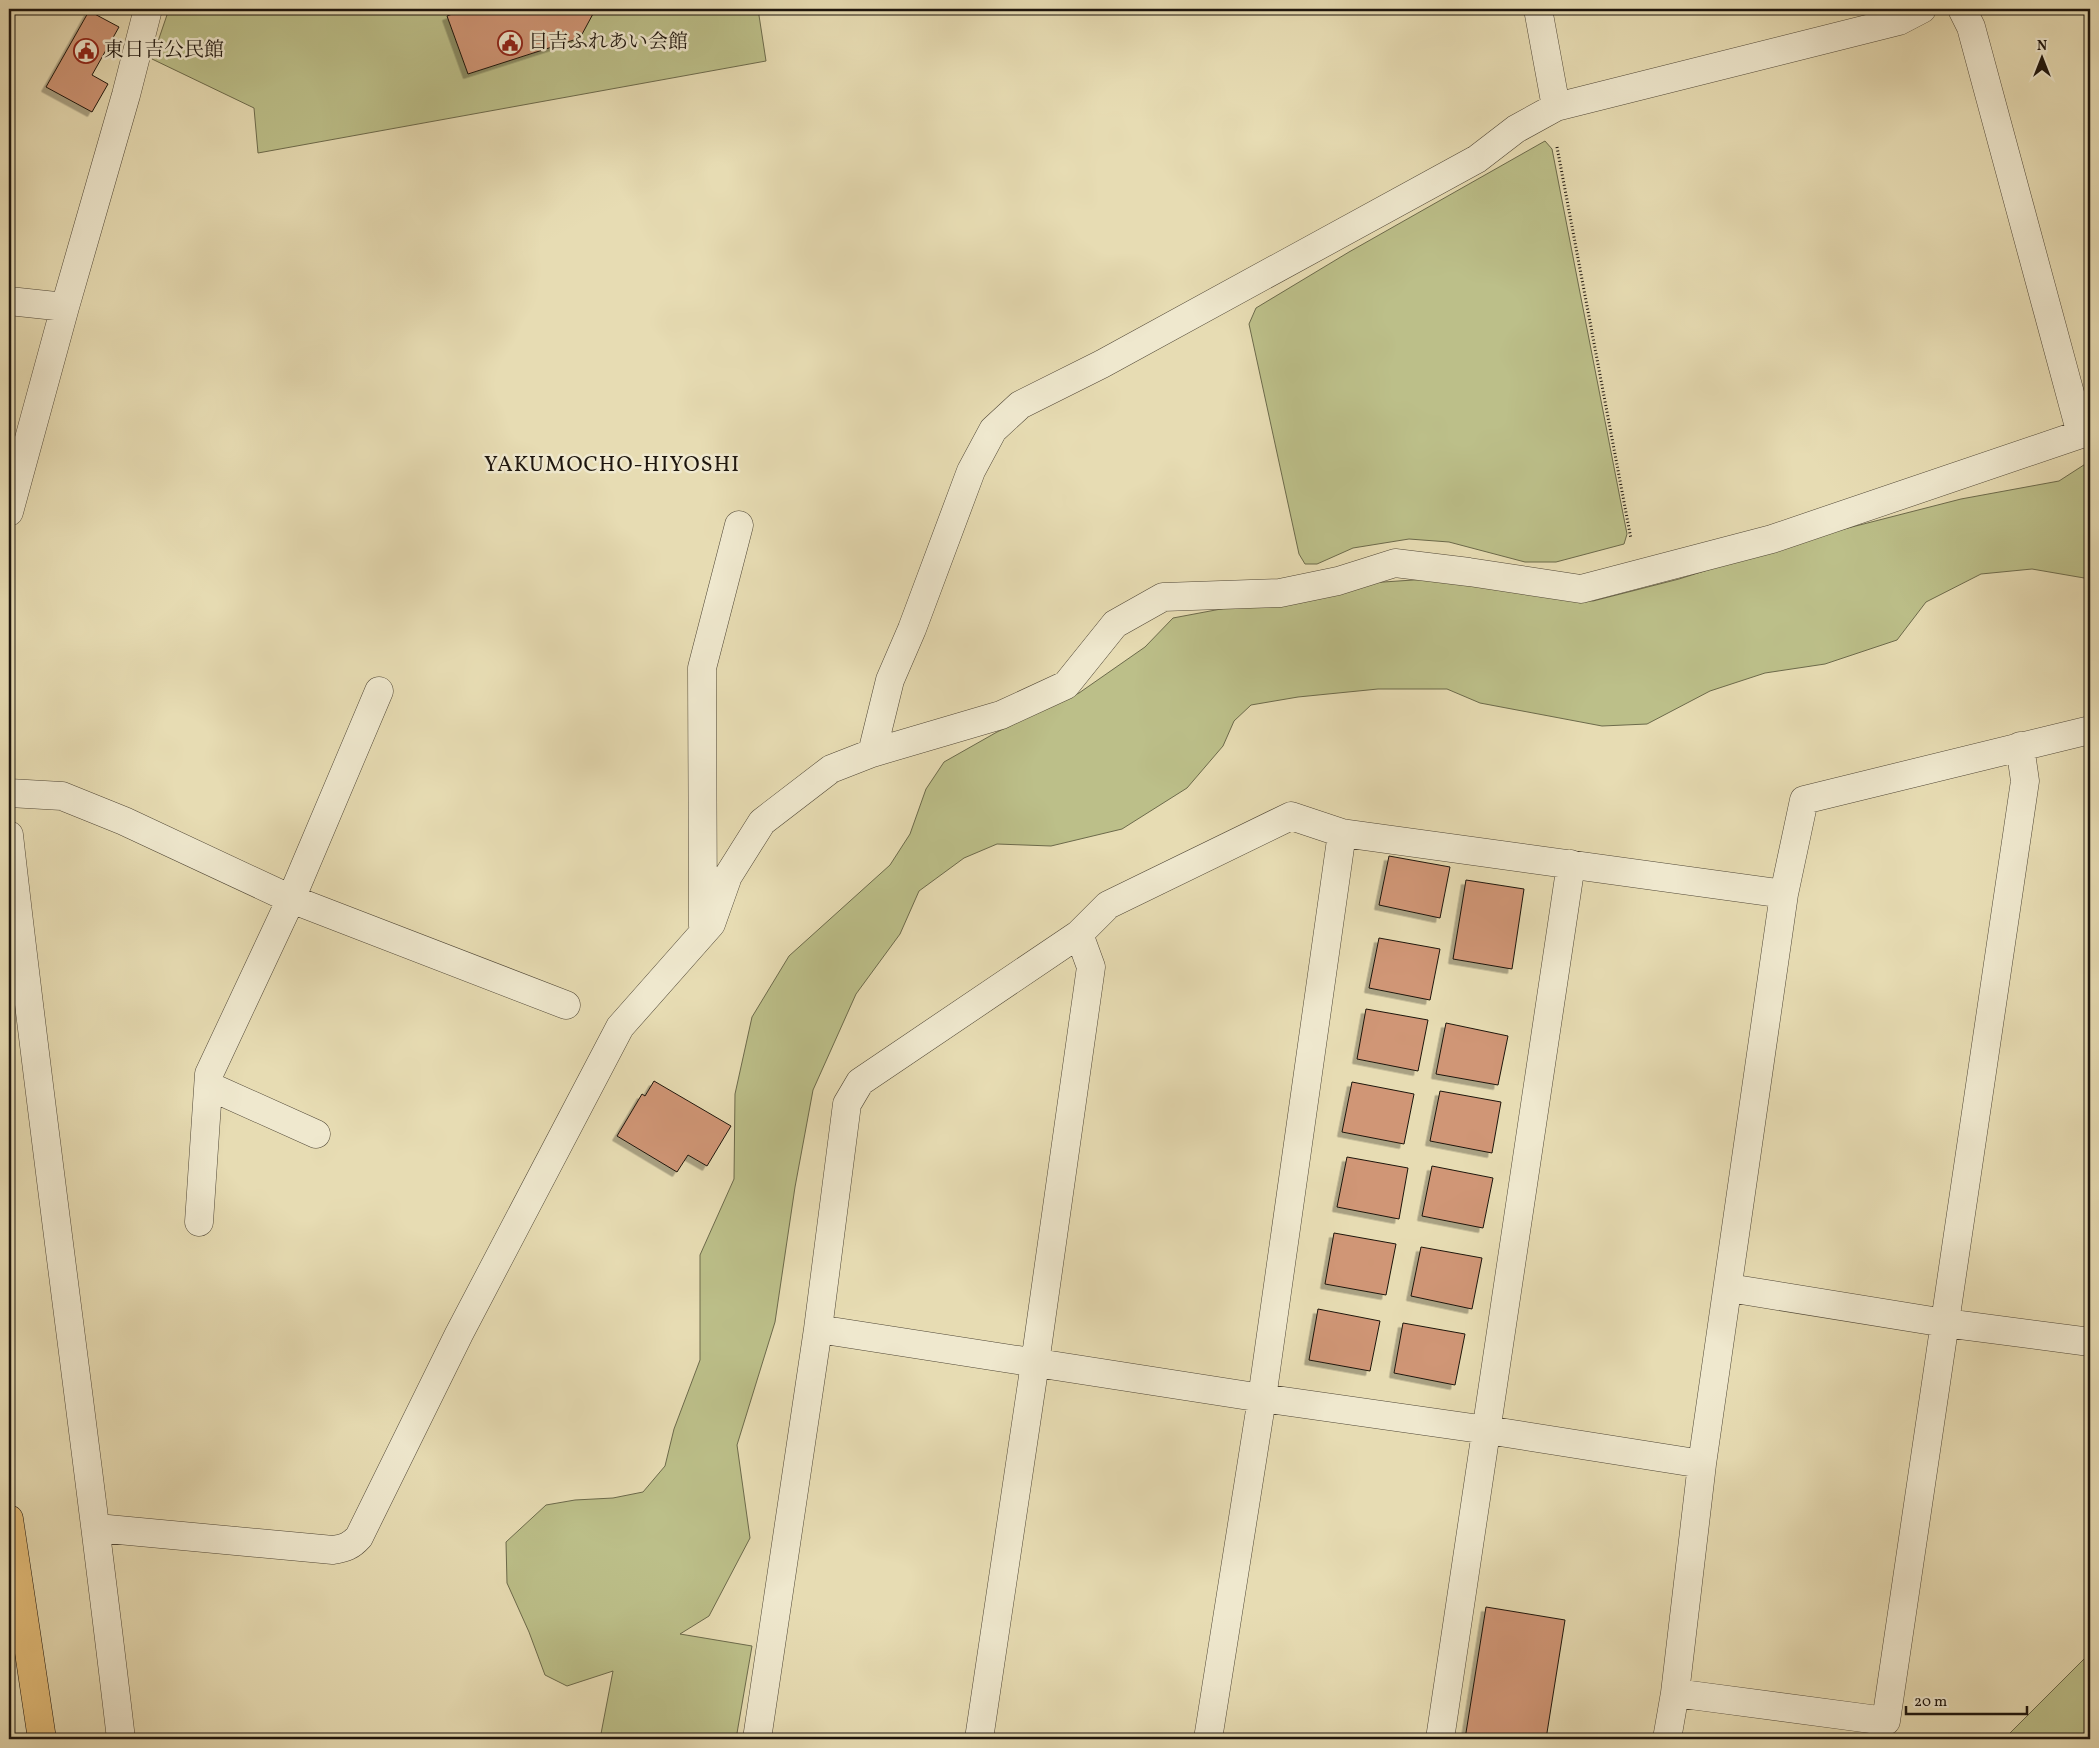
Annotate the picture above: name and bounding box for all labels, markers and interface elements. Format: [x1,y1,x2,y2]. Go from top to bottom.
place label: 日吉ふれあい会館 [528,29,688,57]
public building icon: 日吉ふれあい会館 [497,30,523,56]
north arrow [2016,32,2066,82]
place label: 東日吉公民館 [104,37,224,65]
text: N [2037,37,2047,56]
public building icon: 東日吉公民館 [73,38,99,64]
district label: YAKUMOCHO-HIYOSHI [484,450,740,481]
scale bar [1906,1683,2028,1715]
text: 20 m [1914,1692,1947,1713]

